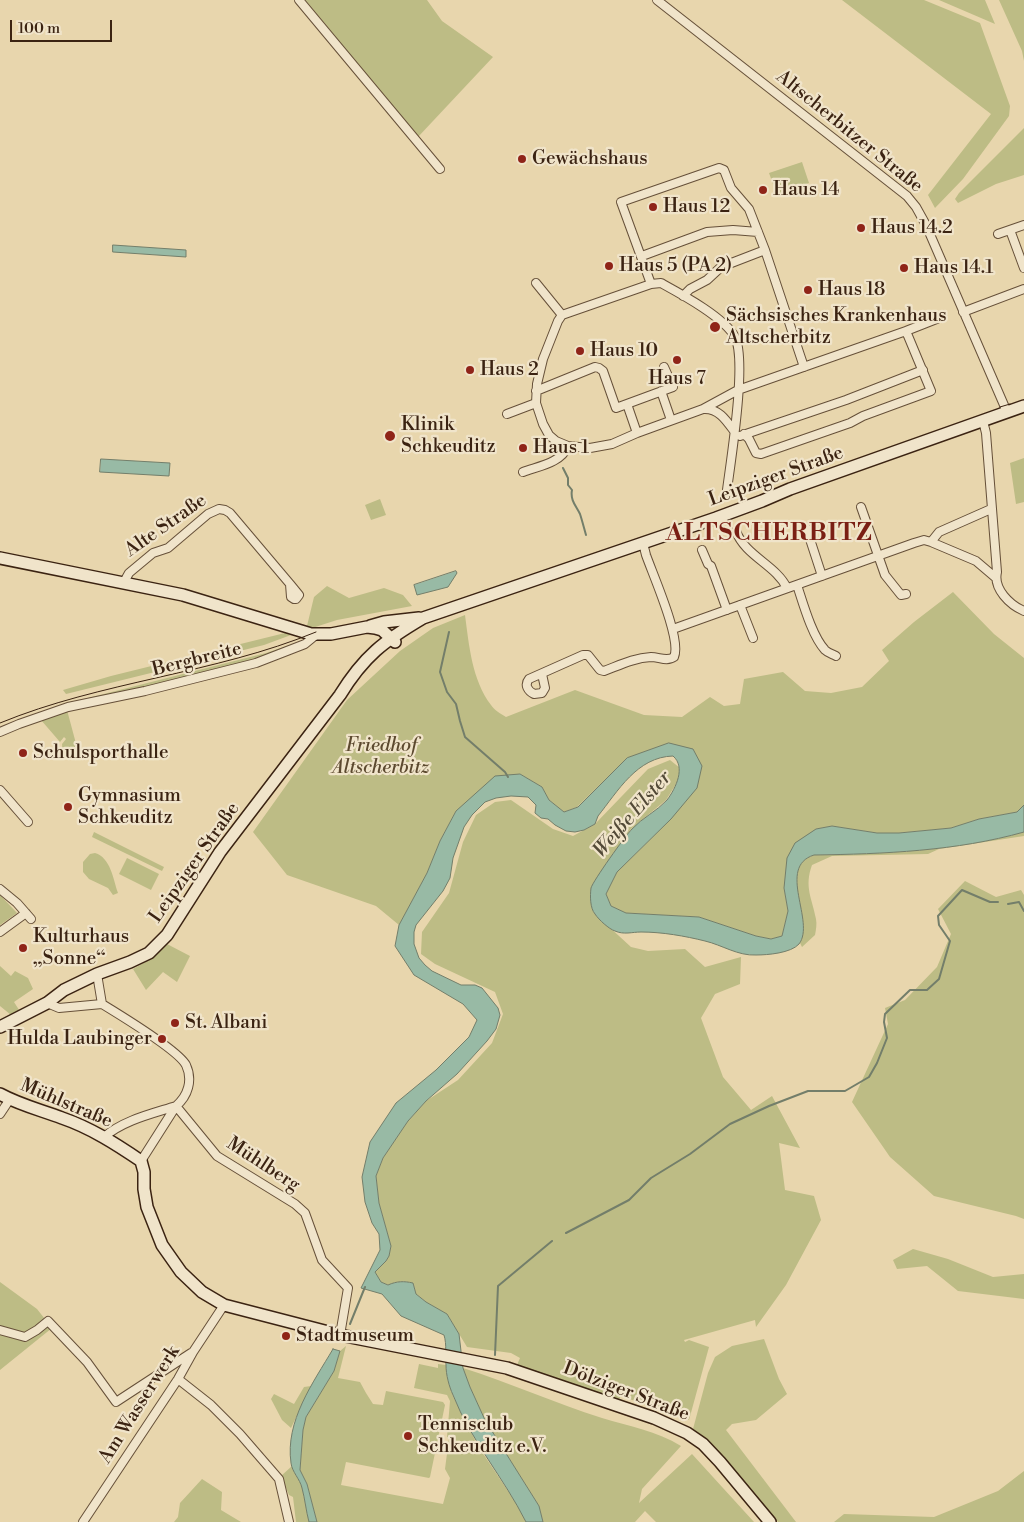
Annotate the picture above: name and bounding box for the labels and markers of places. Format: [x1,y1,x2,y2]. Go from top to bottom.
place label: Gewächshaus [532,148,648,170]
marker: Gewächshaus [516,153,528,165]
place label: Haus 14 [773,179,840,201]
marker: Haus 14 [757,184,769,196]
place label: Haus 12 [663,196,730,218]
marker: Haus 12 [647,201,659,213]
place label: Haus 14.2 [871,217,953,239]
marker: Haus 14.2 [855,222,867,234]
place label: Haus 5 (PA 2) [619,255,732,277]
place label: Haus 14.1 [914,257,993,279]
marker: Haus 5 (PA 2) [603,260,615,272]
marker: Haus 14.1 [898,262,910,274]
place label: Haus 18 [818,279,885,301]
marker: Haus 18 [802,284,814,296]
place label: Sächsisches Krankenhaus Altscherbitz [726,305,946,349]
marker: Sächsisches Krankenhaus Altscherbitz [708,320,722,334]
place label: Haus 10 [590,340,658,362]
marker: Haus 10 [574,345,586,357]
marker: Haus 7 [671,354,683,366]
place label: Haus 2 [480,359,539,381]
marker: Haus 2 [464,364,476,376]
place label: Haus 7 [648,368,706,390]
place label: Klinik Schkeuditz [401,414,496,458]
marker: Klinik Schkeuditz [383,429,397,443]
place label: Haus 1 [533,437,589,459]
marker: Haus 1 [517,442,529,454]
place label: Schulsporthalle [33,742,169,764]
marker: Schulsporthalle [17,747,29,759]
place label: Gymnasium Schkeuditz [78,785,181,829]
marker: Gymnasium Schkeuditz [62,801,74,813]
place label: Kulturhaus „Sonne“ [33,926,129,970]
marker: Kulturhaus „Sonne“ [17,942,29,954]
place label: St. Albani [185,1012,268,1034]
marker: St. Albani [169,1017,181,1029]
place label: Hulda Laubinger [7,1028,152,1050]
marker: Hulda Laubinger [156,1033,168,1045]
place label: Stadtmuseum [296,1325,414,1347]
marker: Stadtmuseum [280,1330,292,1342]
place label: Tennisclub Schkeuditz e.V. [418,1414,547,1458]
marker: Tennisclub Schkeuditz e.V. [402,1430,414,1442]

